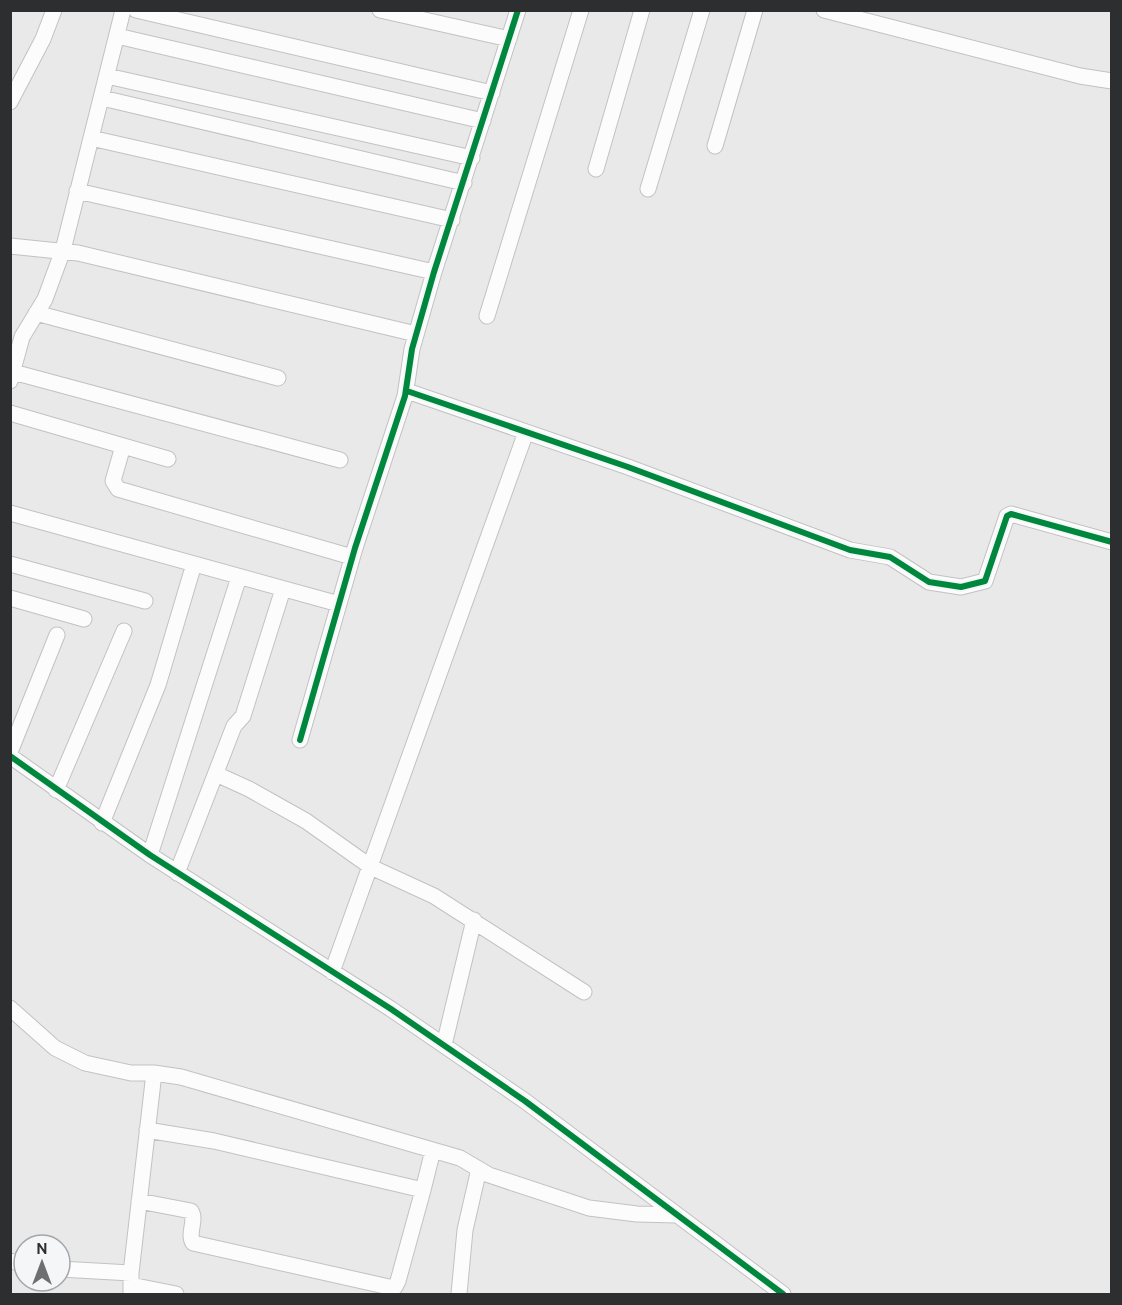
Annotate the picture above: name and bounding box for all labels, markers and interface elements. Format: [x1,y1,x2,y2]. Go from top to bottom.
north arrow [12,1233,72,1293]
text: N [36,1239,48,1258]

